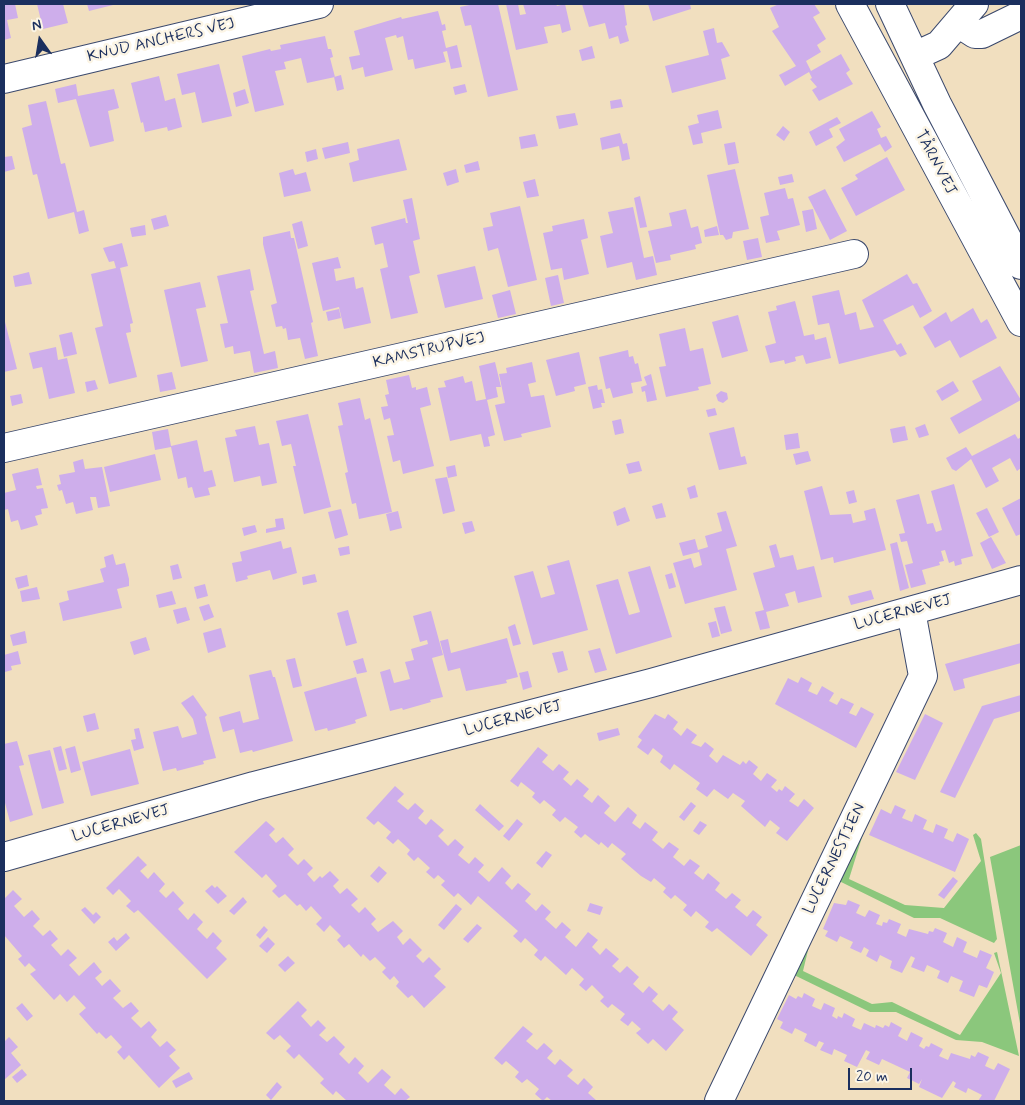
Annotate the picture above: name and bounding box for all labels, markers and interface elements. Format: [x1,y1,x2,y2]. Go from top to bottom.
north arrow [15,15,65,65]
street label: KNUD ANCHERS VEJ [86,15,236,67]
text: N [30,16,43,35]
street label: TÅRNVEJ [910,127,960,199]
street label: KAMSTRUPVEJ [371,329,487,373]
street label: LUCERNEVEJ [852,591,954,635]
street label: LUCERNEVEJ [462,697,564,741]
street label: LUCERNESTIEN [800,800,870,918]
street label: LUCERNEVEJ [70,801,172,847]
scale bar [850,1058,914,1090]
text: 20 m [856,1067,888,1087]

